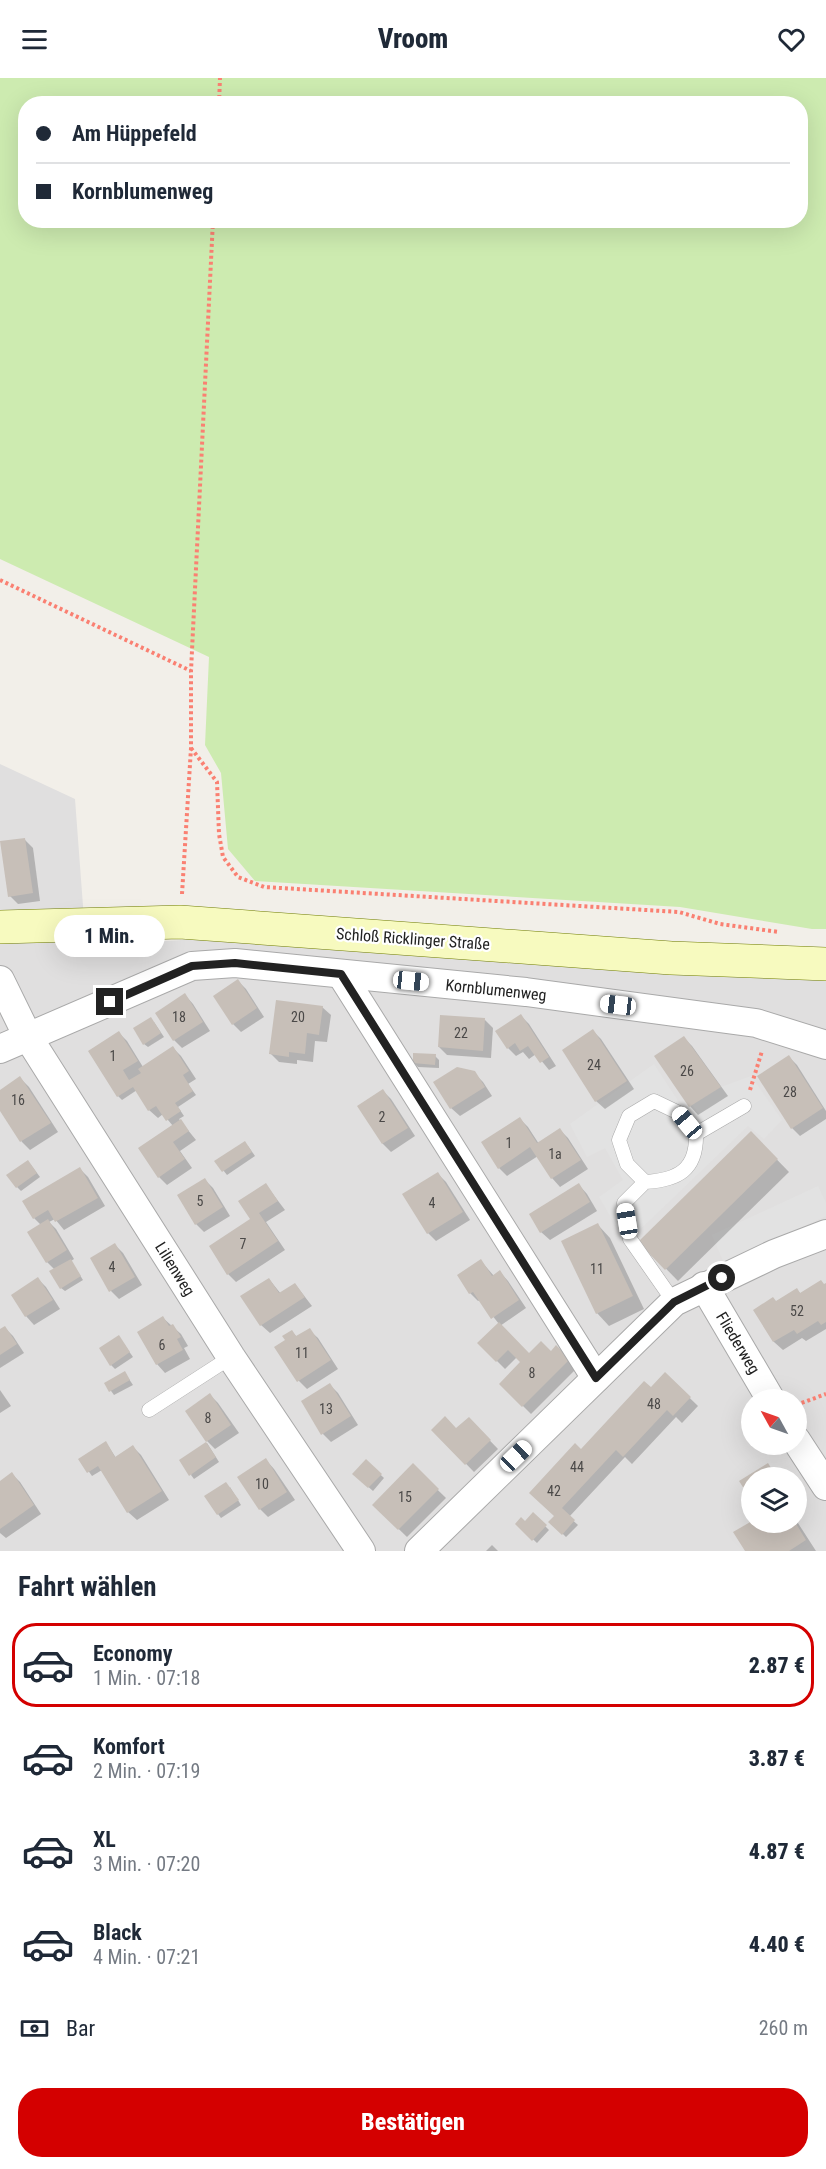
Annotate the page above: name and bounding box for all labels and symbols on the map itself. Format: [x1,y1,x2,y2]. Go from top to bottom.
callout: 1 Min. [54,915,166,957]
street label: Schloß Ricklinger Straße [336,924,490,954]
car [392,970,430,992]
street label: Kornblumenweg [445,975,547,1005]
route end [96,988,123,1015]
car [599,994,637,1016]
house number: 18 [172,1009,186,1025]
house number: 20 [291,1009,305,1025]
house number: 22 [454,1025,468,1041]
house number: 1 [110,1048,116,1064]
house number: 24 [587,1057,601,1073]
house number: 26 [680,1063,694,1079]
house number: 28 [783,1084,797,1100]
house number: 16 [11,1092,25,1108]
car [669,1103,705,1143]
house number: 2 [379,1109,386,1125]
house number: 1 [506,1135,512,1151]
house number: 1a [548,1146,562,1162]
house number: 5 [197,1193,204,1209]
house number: 4 [429,1195,436,1211]
car [615,1202,639,1240]
house number: 7 [240,1236,247,1252]
street label: Lilienweg [151,1239,199,1299]
house number: 4 [109,1259,116,1275]
house number: 11 [590,1261,604,1277]
route start [708,1264,735,1291]
house number: 52 [790,1303,804,1319]
street label: Fliederweg [712,1309,764,1377]
house number: 6 [159,1337,166,1353]
house number: 11 [295,1345,309,1361]
house number: 8 [529,1365,536,1381]
north arrow [741,1389,807,1455]
house number: 48 [647,1396,661,1412]
house number: 13 [319,1401,333,1417]
house number: 8 [205,1410,212,1426]
car [497,1437,535,1475]
house number: 44 [570,1459,584,1475]
house number: 10 [255,1476,269,1492]
house number: 42 [547,1483,561,1499]
house number: 15 [398,1489,412,1505]

